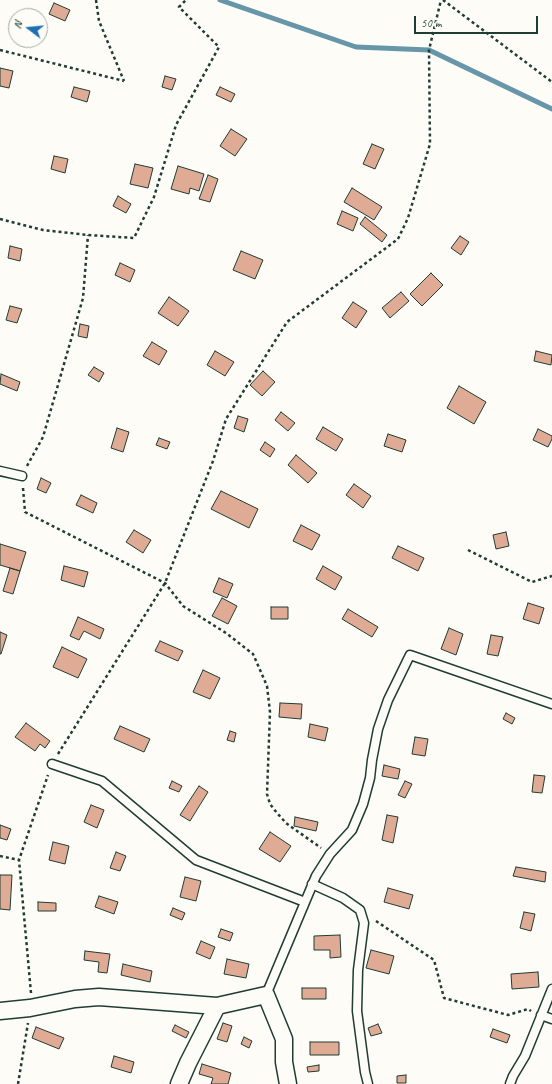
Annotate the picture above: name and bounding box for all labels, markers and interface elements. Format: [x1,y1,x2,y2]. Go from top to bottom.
north arrow [8,8,48,48]
scale bar [416,8,540,34]
text: 50 m [421,15,441,31]
text: N [10,20,25,30]

